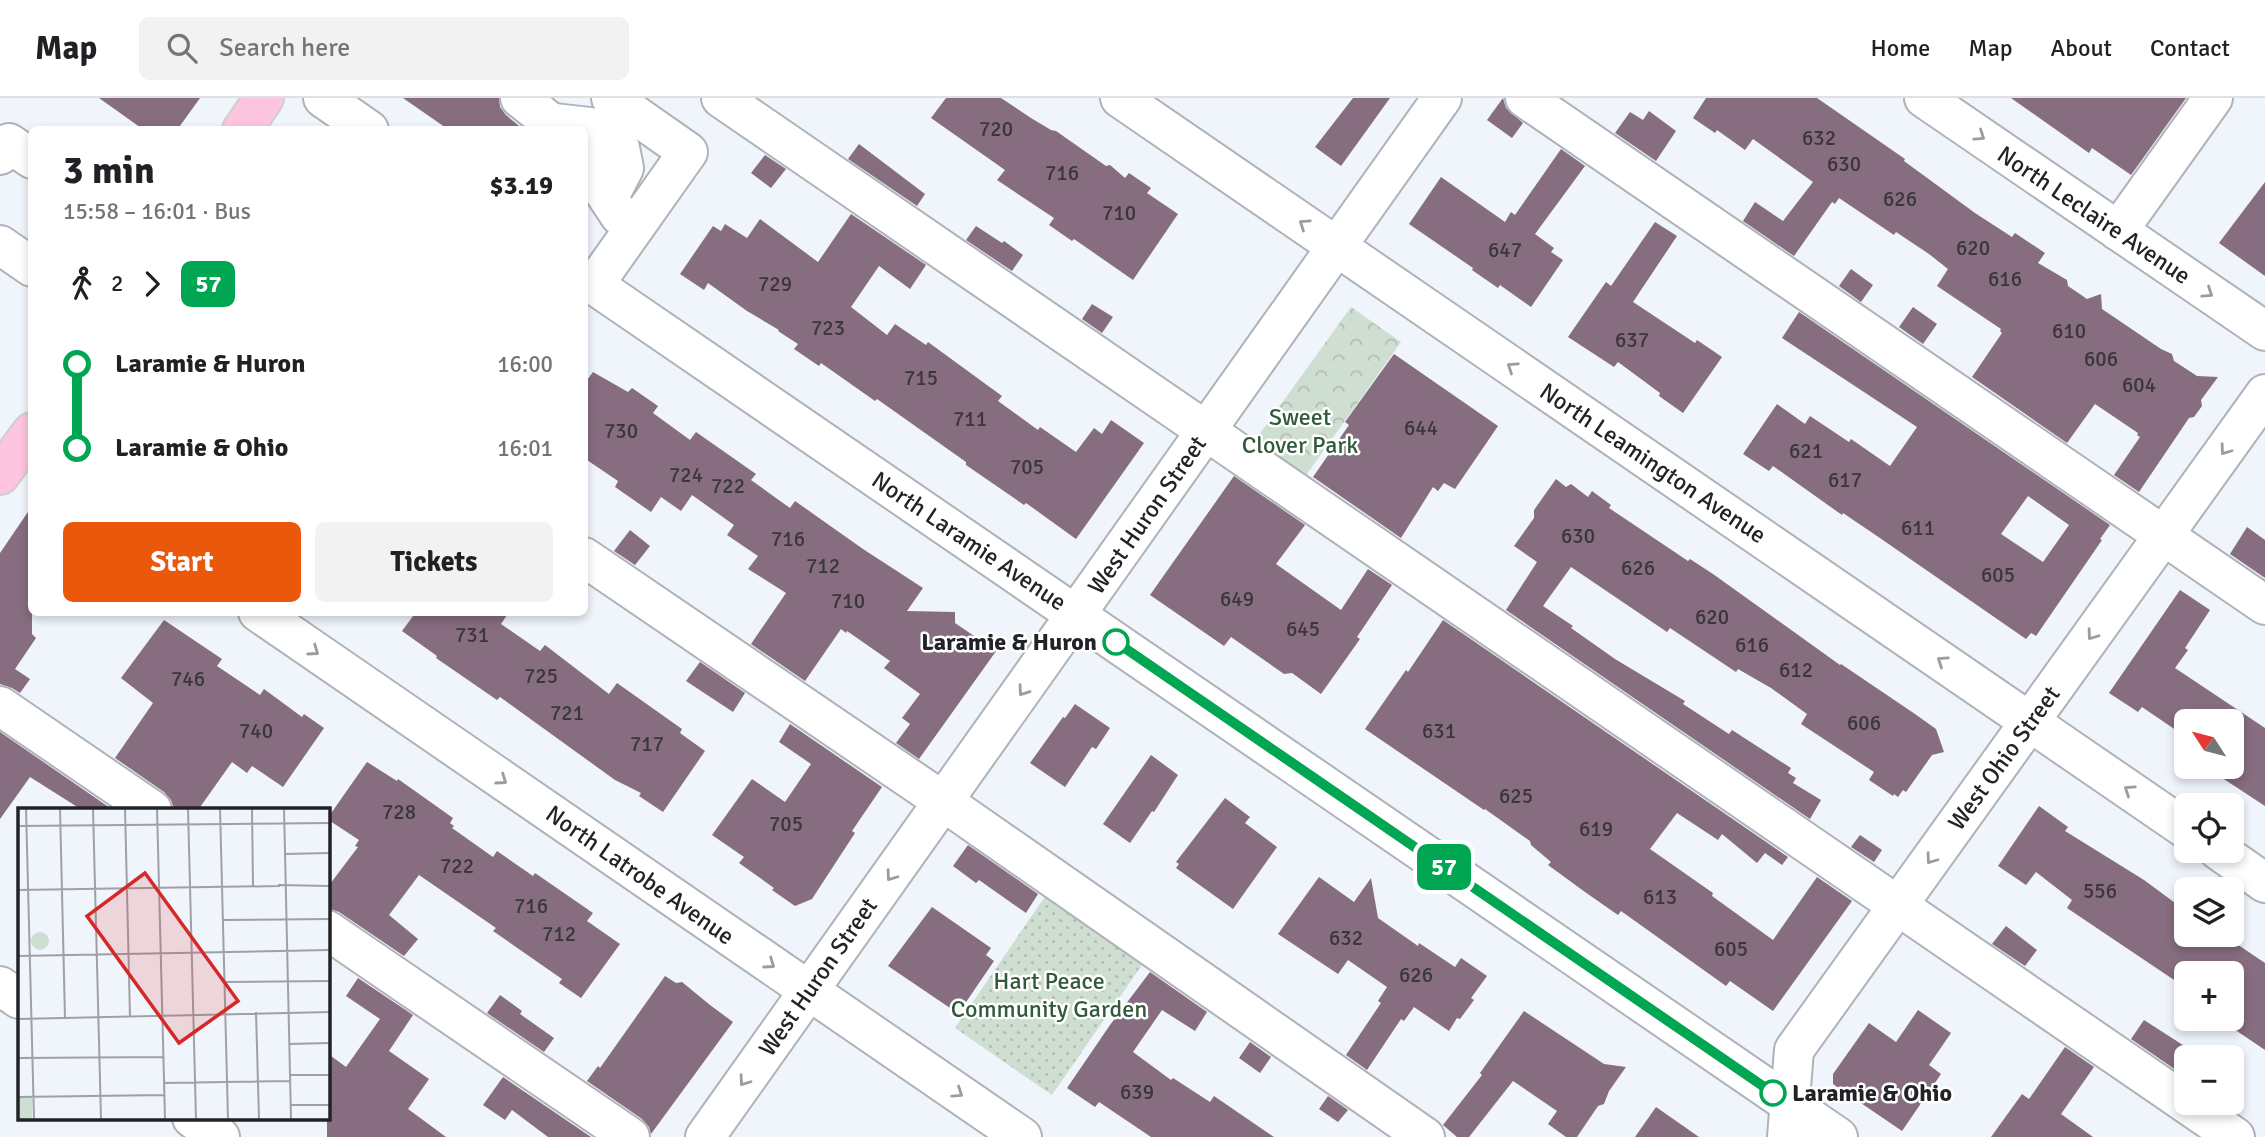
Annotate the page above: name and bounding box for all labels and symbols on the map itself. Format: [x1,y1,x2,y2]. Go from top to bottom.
house number: 720 [979,116,1013,142]
house number: 632 [1802,125,1836,151]
one-way arrow [1972,128,1985,141]
street label: North Leclaire Avenue [1992,139,2196,291]
house number: 630 [1827,151,1861,177]
house number: 716 [1045,160,1079,186]
house number: 626 [1883,186,1917,212]
house number: 710 [1102,200,1136,226]
one-way arrow [1299,220,1312,232]
house number: 620 [1956,235,1990,261]
house number: 647 [1488,237,1522,263]
house number: 616 [1988,266,2022,292]
house number: 729 [758,271,792,297]
one-way arrow [2200,284,2213,297]
house number: 723 [811,315,845,341]
house number: 610 [2052,318,2086,344]
house number: 637 [1615,327,1649,353]
house number: 606 [2084,346,2118,372]
one-way arrow [1507,362,1520,375]
house number: 715 [904,365,938,391]
house number: 604 [2122,372,2156,398]
street label: North Leamington Avenue [1534,376,1772,550]
park label: Sweet Clover Park [1242,402,1358,460]
house number: 711 [953,406,987,432]
house number: 644 [1404,415,1438,441]
house number: 730 [604,418,638,444]
street label: West Huron Street [1081,430,1213,600]
house number: 621 [1789,438,1823,464]
one-way arrow [2221,442,2233,455]
house number: 705 [1010,454,1044,480]
house number: 724 [669,462,703,488]
street label: North Laramie Avenue [866,465,1072,617]
house number: 617 [1828,467,1862,493]
house number: 722 [711,473,745,499]
house number: 611 [1901,515,1935,541]
house number: 630 [1561,523,1595,549]
house number: 716 [771,526,805,552]
house number: 712 [806,553,840,579]
house number: 626 [1621,555,1655,581]
house number: 605 [1981,562,2015,588]
house number: 649 [1220,586,1254,612]
house number: 710 [831,588,865,614]
house number: 620 [1695,604,1729,630]
house number: 645 [1286,616,1320,642]
house number: 731 [455,622,489,648]
place label: Laramie & Huron [921,627,1097,657]
one-way arrow [2088,627,2101,640]
marker: Laramie & Huron [1103,629,1129,655]
house number: 616 [1735,632,1769,658]
one-way arrow [306,643,319,655]
house number: 612 [1779,657,1813,683]
one-way arrow [1937,657,1950,670]
house number: 725 [524,663,558,689]
house number: 746 [171,666,205,692]
street label: West Ohio Street [1942,680,2066,836]
one-way arrow [1019,683,1031,696]
house number: 721 [550,700,584,726]
north arrow [2174,709,2244,779]
house number: 606 [1847,710,1881,736]
house number: 740 [239,718,273,744]
house number: 631 [1422,718,1456,744]
house number: 717 [630,731,664,757]
one-way arrow [494,772,507,784]
house number: 625 [1499,783,1533,809]
one-way arrow [2124,785,2137,798]
house number: 728 [382,799,416,825]
street label: North Latrobe Avenue [540,799,740,951]
inset map [18,808,329,1119]
house number: 705 [769,811,803,837]
house number: 619 [1579,816,1613,842]
line badge: 57 [1412,844,1476,890]
one-way arrow [1927,851,1939,864]
house number: 722 [440,853,474,879]
one-way arrow [887,868,899,881]
house number: 556 [2083,878,2117,904]
house number: 613 [1643,884,1677,910]
street label: West Huron Street [752,892,884,1062]
house number: 716 [514,893,548,919]
house number: 712 [542,921,576,947]
house number: 632 [1329,925,1363,951]
house number: 605 [1714,936,1748,962]
one-way arrow [762,956,775,969]
house number: 626 [1399,962,1433,988]
park label: Hart Peace Community Garden [951,966,1147,1024]
one-way arrow [740,1073,753,1086]
place label: Laramie & Ohio [1792,1078,1952,1108]
house number: 639 [1120,1079,1154,1105]
marker: Laramie & Ohio [1760,1080,1786,1106]
one-way arrow [950,1085,963,1098]

